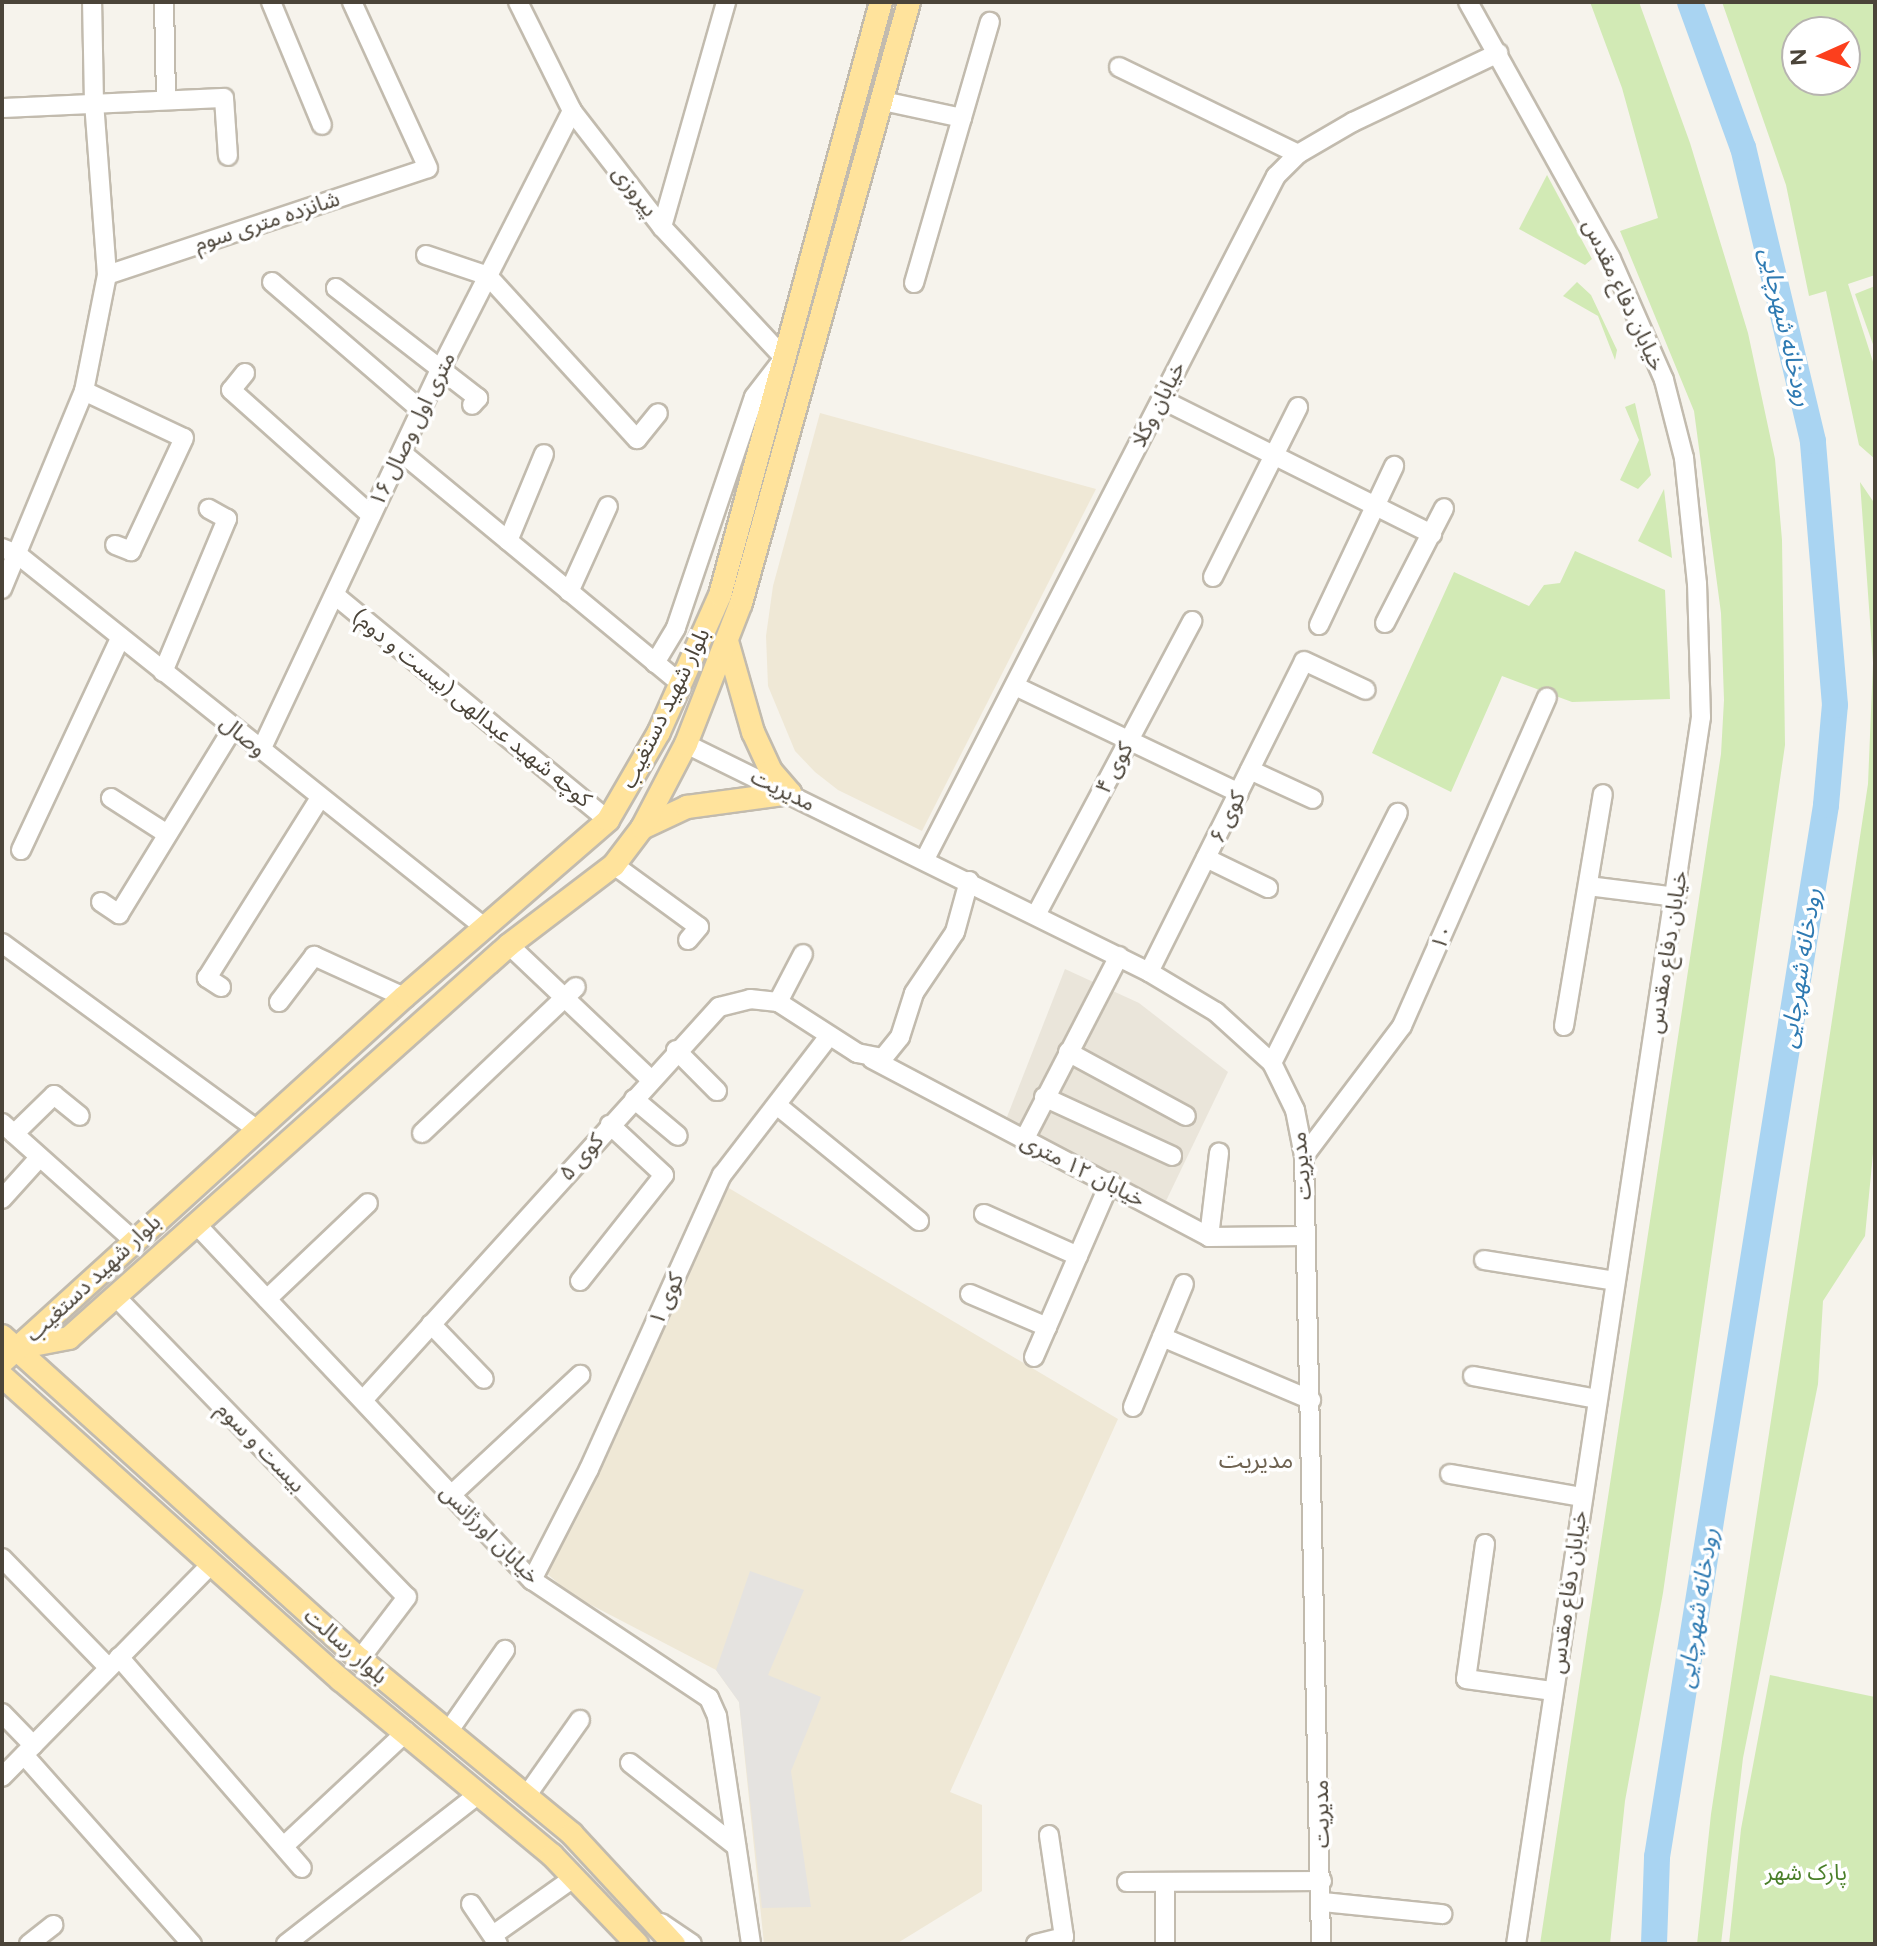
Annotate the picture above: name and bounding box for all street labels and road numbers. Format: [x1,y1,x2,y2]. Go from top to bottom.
street label: پیروزی [607,160,663,222]
street label: شانزده متری سوم [191,185,343,257]
street label: خیابان دفاع مقدس [1577,215,1671,375]
street label: ۱۶ متری اول وصال [363,348,461,510]
street label: خیابان وکلا [1125,357,1191,451]
street label: کوچه شهید عبدالهی (بیست و دوم) [347,603,597,813]
street label: بلوار شهید دستغیب [615,624,715,792]
street label: وصال [215,710,271,762]
street label: کوی ۴ [1090,738,1138,798]
street label: مدیریت [746,763,820,817]
street label: کوی ۶ [1203,787,1251,847]
street label: خیابان دفاع مقدس [1641,869,1693,1035]
street label: ۱۰ [1425,920,1459,954]
street label: خیابان ۱۲ متری [1016,1127,1150,1213]
street label: کوی ۵ [553,1128,609,1186]
street label: مدیریت [1285,1131,1317,1201]
street label: بلوار شهید دستغیب [20,1209,166,1347]
street label: کوی ۱ [643,1269,689,1329]
street label: بیست و سوم [211,1396,311,1498]
street label: خیابان اورژانس [435,1479,545,1589]
street label: خیابان دفاع مقدس [1543,1509,1593,1675]
street label: بلوار رسالت [299,1602,393,1690]
street label: مدیریت [1307,1780,1335,1848]

